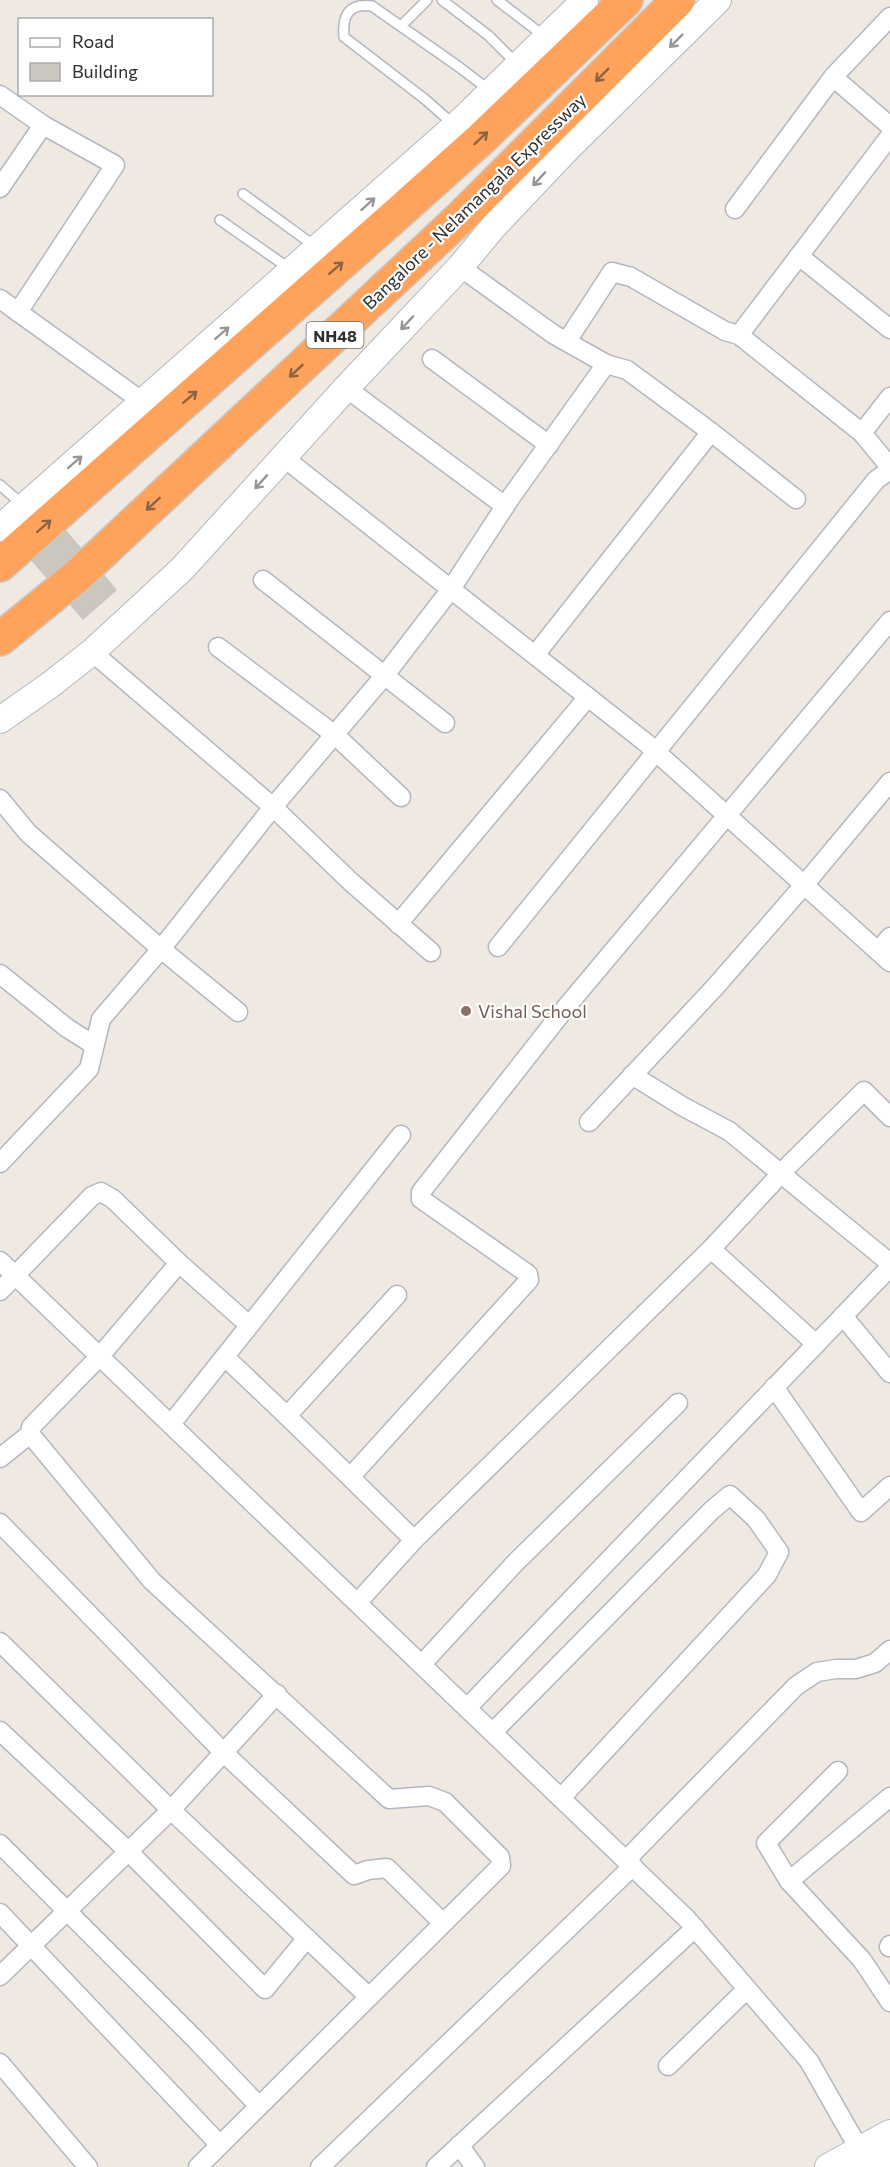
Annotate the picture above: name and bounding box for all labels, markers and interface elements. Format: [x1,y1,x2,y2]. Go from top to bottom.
legend [18,18,213,96]
text: Road [72,30,114,52]
one-way arrow [669,34,684,48]
text: Building [72,60,138,82]
one-way arrow [595,68,609,83]
street label: Bangalore - Nelamangala Expressway [358,88,590,314]
one-way arrow [473,131,488,145]
one-way arrow [531,172,546,187]
one-way arrow [360,197,375,211]
one-way arrow [328,261,343,275]
one-way arrow [400,316,414,331]
road number: NH48 [306,322,364,348]
one-way arrow [214,326,229,340]
one-way arrow [288,364,303,379]
one-way arrow [182,390,197,404]
one-way arrow [67,455,82,469]
one-way arrow [254,474,268,489]
one-way arrow [146,497,161,512]
one-way arrow [36,519,51,533]
place label: Vishal School [478,1000,587,1022]
marker: Vishal School [459,1004,473,1018]

